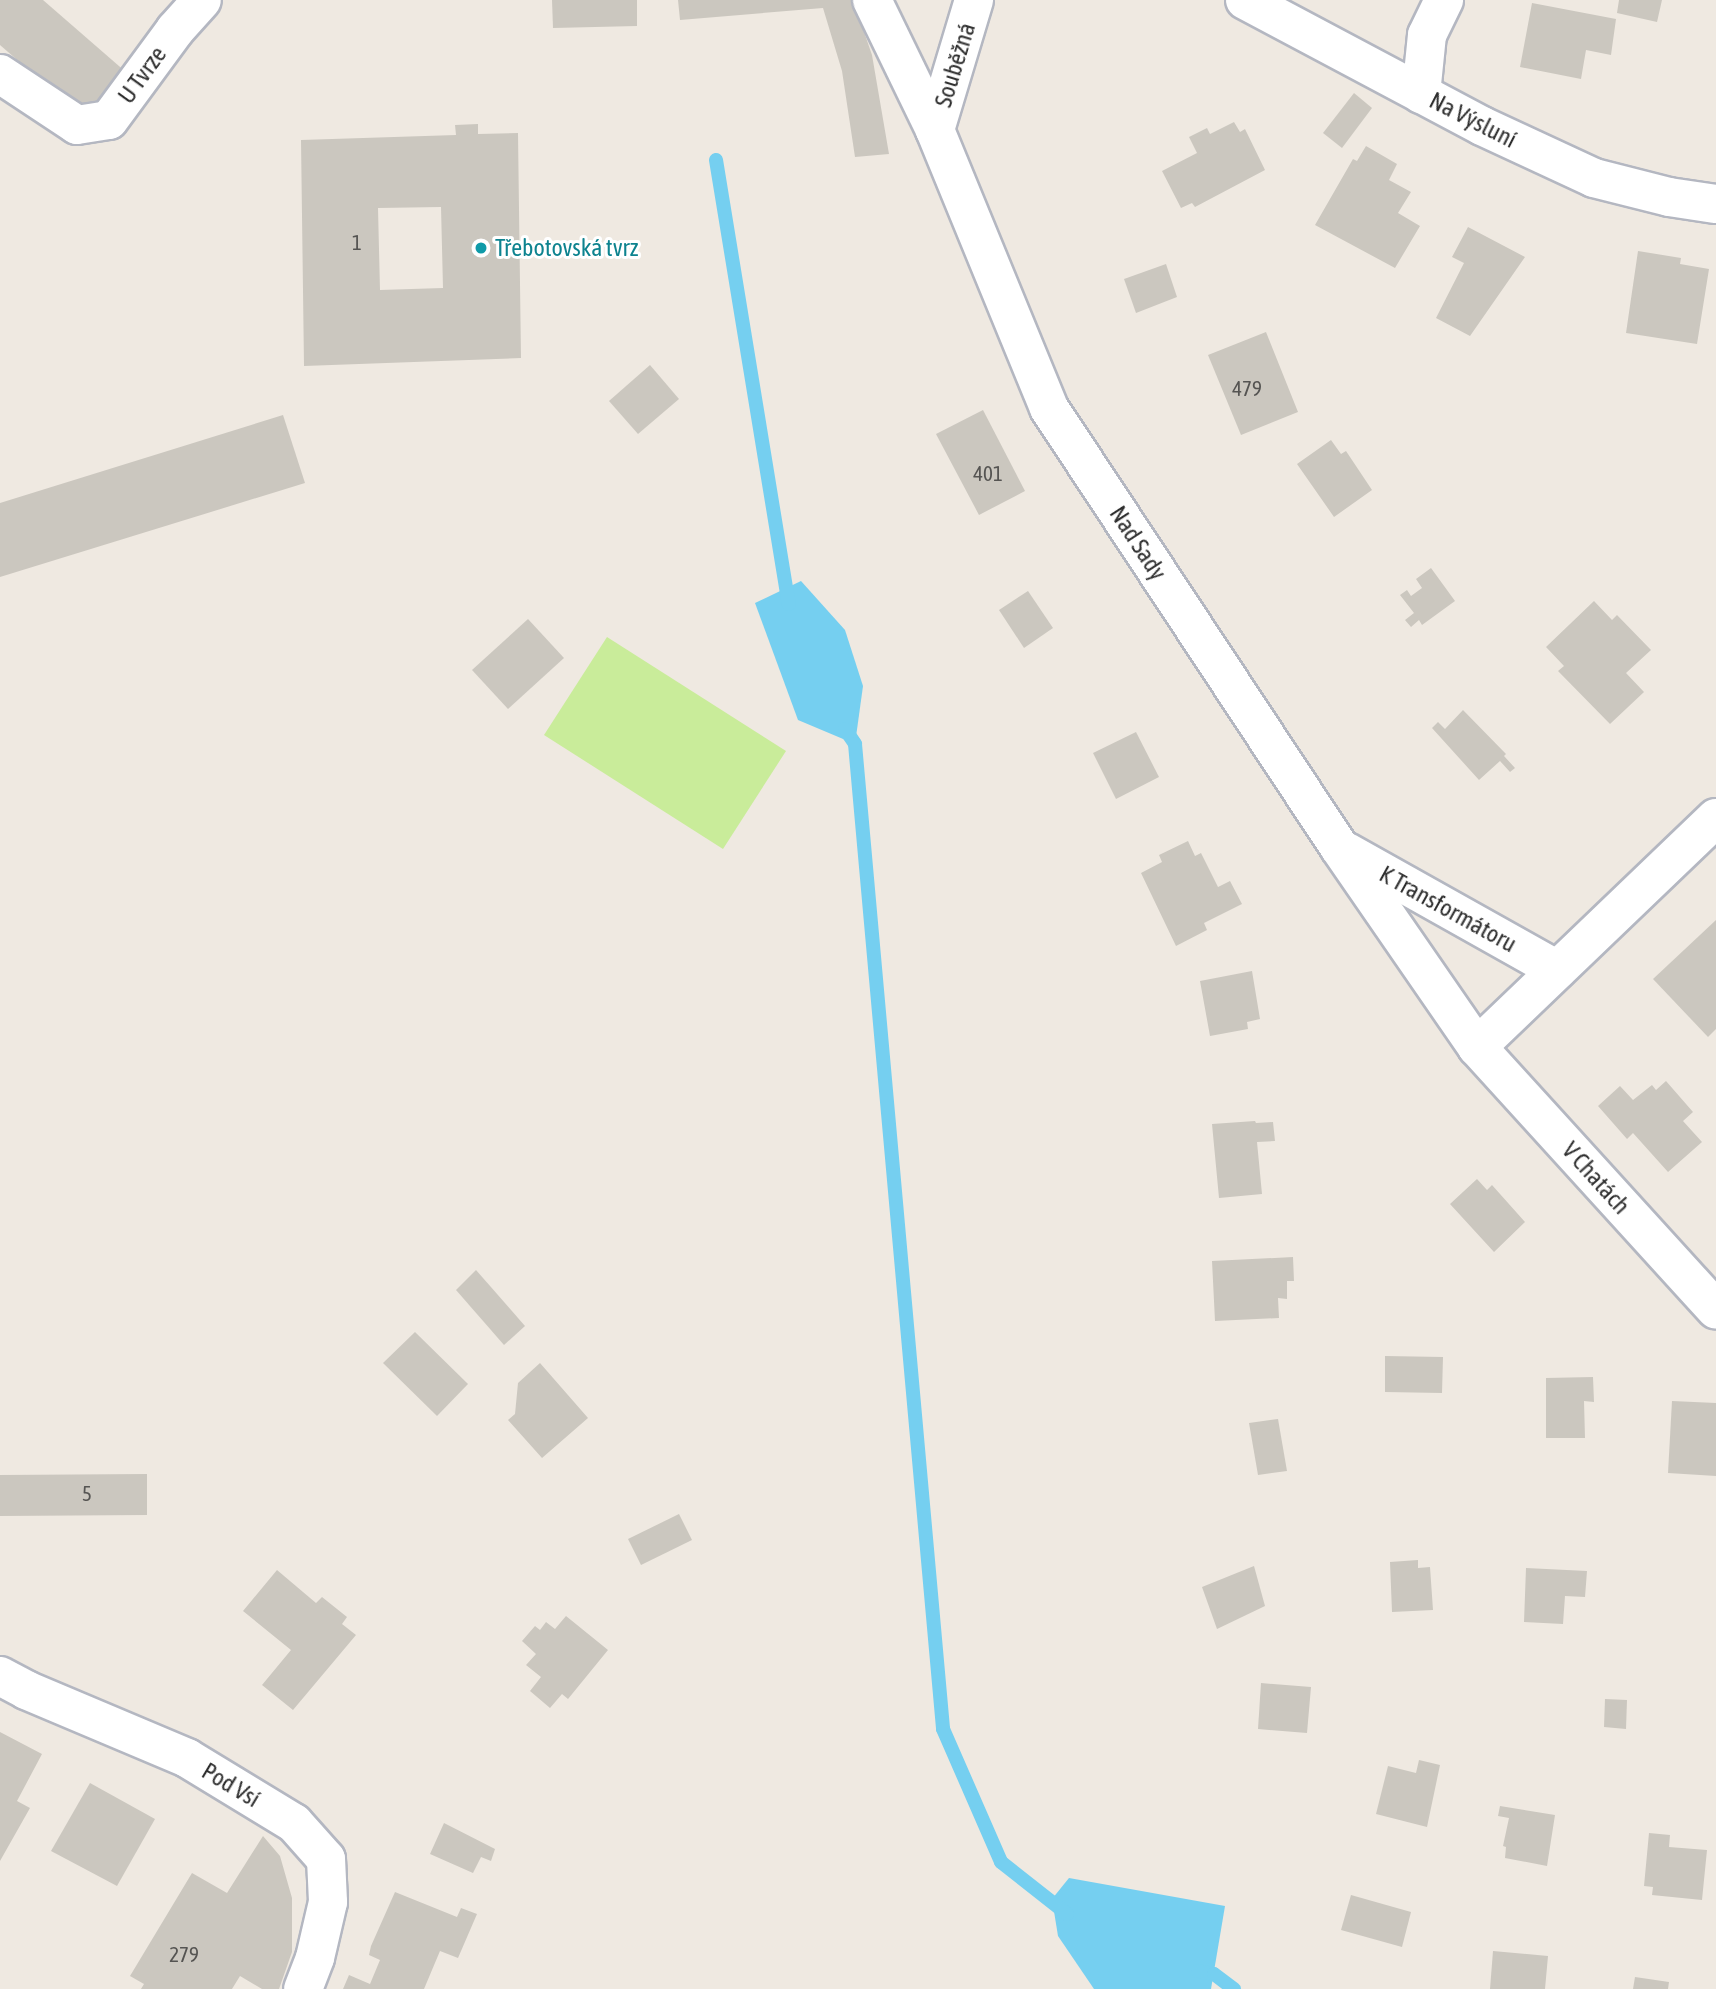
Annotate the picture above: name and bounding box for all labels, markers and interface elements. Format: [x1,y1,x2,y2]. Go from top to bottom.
street label: Souběžná [929,19,981,111]
street label: U Tvrze [112,41,172,109]
street label: Na Výsluní [1425,86,1521,154]
house number: 1 [352,229,362,255]
place label: Třebotovská tvrz [495,234,638,262]
marker: Třebotovská tvrz [473,240,489,256]
house number: 479 [1232,375,1262,401]
house number: 401 [973,460,1003,486]
street label: Nad Sady [1103,501,1173,585]
street label: K Transformátoru [1375,860,1521,958]
street label: V Chatách [1556,1136,1636,1220]
house number: 5 [82,1480,92,1506]
street label: Pod Vsí [197,1757,265,1813]
house number: 279 [169,1941,199,1967]

